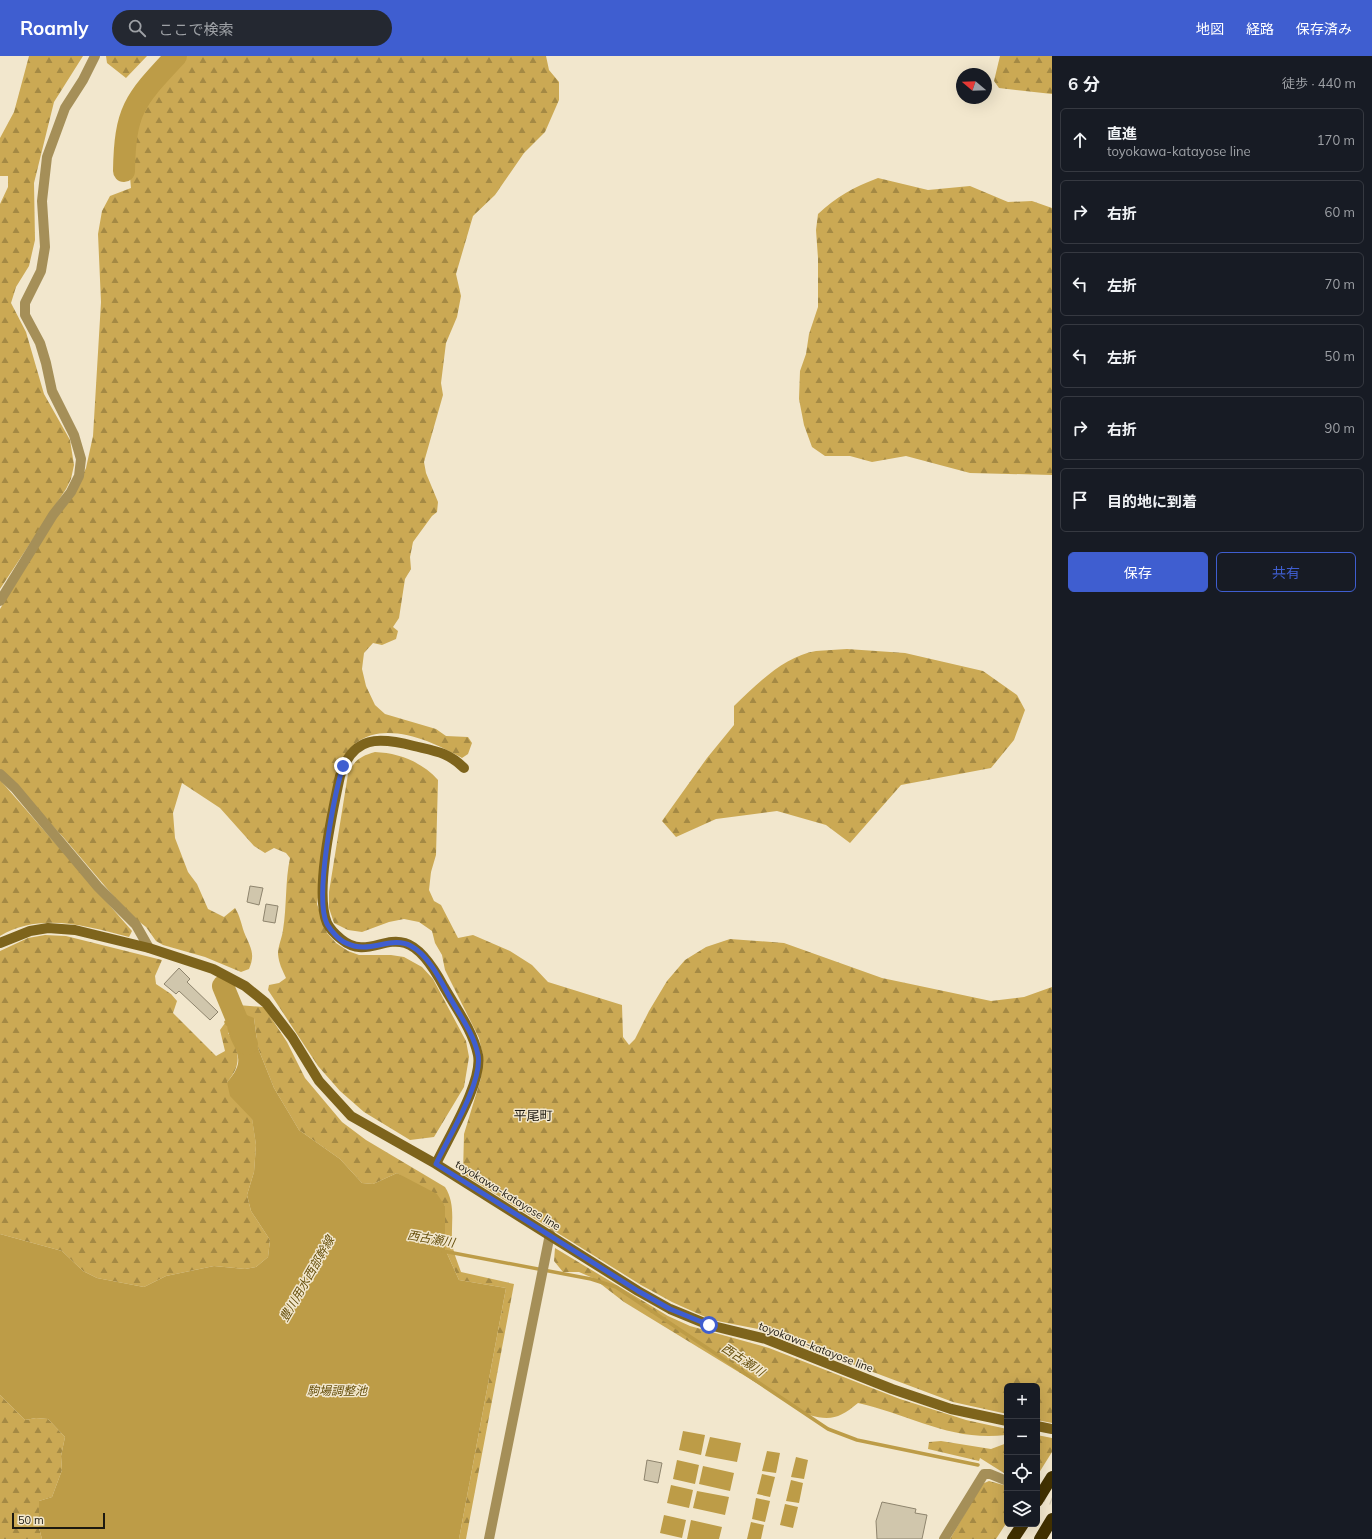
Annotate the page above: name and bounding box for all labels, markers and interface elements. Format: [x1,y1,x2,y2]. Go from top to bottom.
search box [112,10,392,46]
text: Roamly [20,16,88,40]
icon: search [126,17,148,39]
text: ここで検索 [158,20,234,39]
text: 地図 [1196,20,1224,38]
text: 経路 [1246,20,1274,38]
text: 保存済み [1296,20,1352,38]
north arrow [956,68,992,104]
text: 6 分 [1068,73,1100,94]
text: 徒歩 · 440 m [1282,75,1356,91]
text: 直進 [1107,124,1137,143]
icon: ahead [1069,129,1091,151]
text: 170 m [1317,132,1355,148]
text: toyokawa-katayose line [1107,143,1251,159]
icon: right [1069,201,1091,223]
text: 右折 [1107,204,1137,223]
text: 60 m [1325,204,1355,220]
icon: left [1069,273,1091,295]
text: 左折 [1107,276,1137,295]
text: 70 m [1325,276,1355,292]
icon: left [1069,345,1091,367]
text: 左折 [1107,348,1137,367]
text: 50 m [1325,348,1355,364]
icon: right [1069,417,1091,439]
text: 右折 [1107,420,1137,439]
text: 90 m [1325,420,1355,436]
icon: arrive [1069,489,1091,511]
text: 目的地に到着 [1107,492,1197,511]
button: 保存 [1068,552,1208,592]
button: 共有 [1216,552,1356,592]
route end [334,757,352,775]
district label: 平尾町 [513,1107,553,1123]
street label: toyokawa-katayose line [453,1157,563,1233]
water label: 西古瀬川 [406,1227,458,1250]
water label: 豊川用水西部幹線 [276,1232,338,1324]
route start [700,1316,718,1334]
street label: toyokawa-katayose line [757,1319,875,1375]
water label: 西古瀬川 [719,1340,769,1380]
water label: 駒場調整池 [307,1383,368,1398]
map controls [1004,1383,1040,1527]
button: + [1004,1383,1040,1419]
button: − [1004,1419,1040,1455]
button: locate [1004,1455,1040,1491]
button: layers [1004,1491,1040,1527]
scale bar [12,1511,105,1530]
text: 50 m [18,1513,44,1527]

